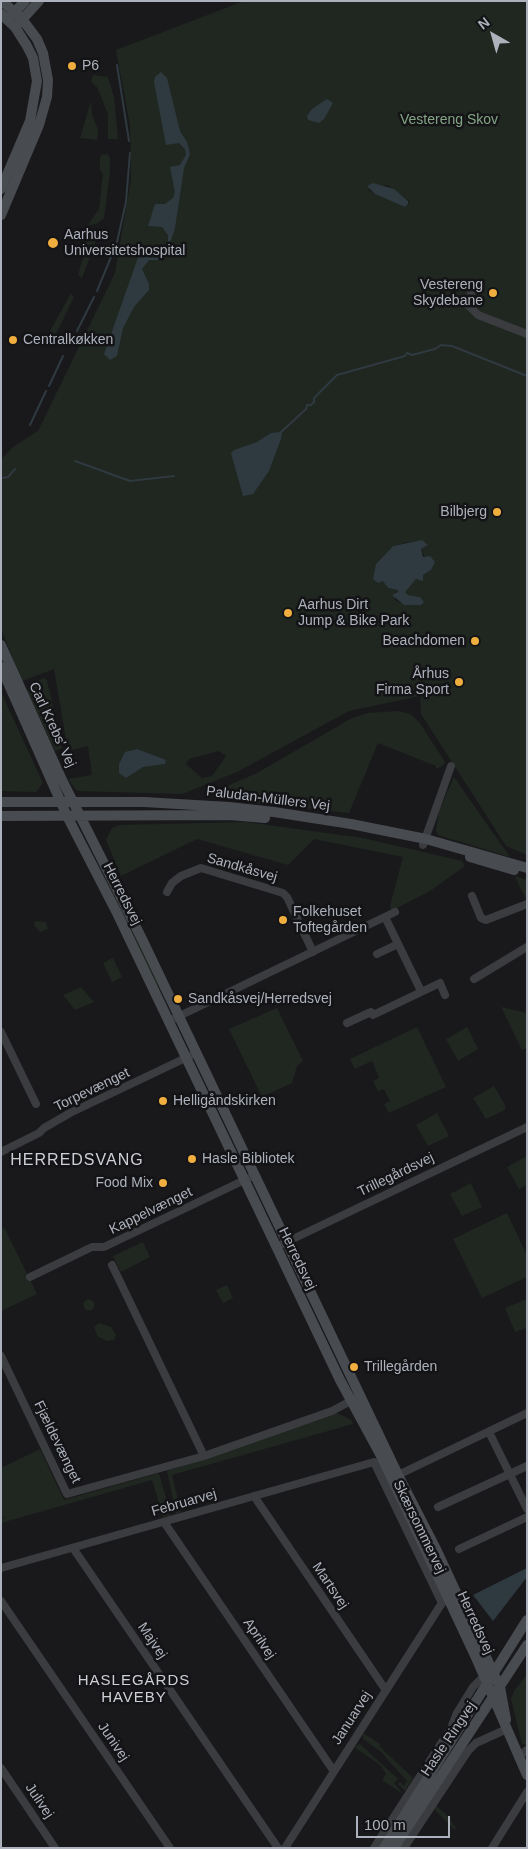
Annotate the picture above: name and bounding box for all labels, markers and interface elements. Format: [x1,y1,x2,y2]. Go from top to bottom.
north arrow [468,10,518,60]
text: N [475,14,493,33]
place label: P6 [82,58,99,74]
marker: P6 [66,60,78,72]
park label: Vestereng Skov [400,112,498,128]
place label: Aarhus Universitetshospital [64,227,185,260]
marker: Aarhus Universitetshospital [46,236,60,250]
place label: Vestereng Skydebane [413,277,483,310]
marker: Vestereng Skydebane [487,287,499,299]
place label: Centralkøkken [23,332,113,348]
marker: Centralkøkken [7,334,19,346]
place label: Bilbjerg [440,504,487,520]
marker: Bilbjerg [491,506,503,518]
place label: Aarhus Dirt Jump & Bike Park [298,597,409,630]
marker: Aarhus Dirt Jump & Bike Park [282,607,294,619]
place label: Beachdomen [382,633,465,649]
marker: Beachdomen [469,635,481,647]
place label: Århus Firma Sport [376,666,449,699]
marker: Århus Firma Sport [453,676,465,688]
street label: Carl Krebs' Vej [25,680,79,770]
street label: Paludan-Müllers Vej [205,783,331,815]
street label: Sandkåsvej [205,850,279,886]
street label: Herredsvej [99,860,145,928]
place label: Folkehuset Toftegården [293,904,367,936]
marker: Folkehuset Toftegården [277,914,289,926]
place label: Sandkåsvej/Herredsvej [188,991,332,1007]
marker: Sandkåsvej/Herredsvej [172,993,184,1005]
street label: Torpevænget [52,1065,132,1115]
place label: Helligåndskirken [173,1093,276,1109]
marker: Helligåndskirken [157,1095,169,1107]
street label: Trillegårdsvej [355,1149,437,1201]
district label: HERREDSVANG [9,1151,145,1171]
place label: Hasle Bibliotek [202,1151,295,1167]
marker: Hasle Bibliotek [186,1153,198,1165]
place label: Food Mix [95,1175,153,1191]
marker: Food Mix [157,1177,169,1189]
street label: Kappelvænget [107,1184,195,1238]
street label: Herredsvej [275,1225,319,1293]
place label: Trillegården [364,1359,437,1375]
marker: Trillegården [348,1361,360,1373]
street label: Fjældevænget [30,1398,84,1486]
street label: Skærsommervej [389,1478,449,1576]
street label: Februarvej [150,1486,218,1520]
street label: Martsvej [308,1559,352,1613]
street label: Herredsvej [453,1589,497,1657]
street label: Aprilvej [239,1615,279,1663]
street label: Majvej [134,1620,170,1662]
district label: HASLEGÅRDS HAVEBY [76,1672,192,1707]
street label: Januarvej [328,1688,376,1748]
street label: Hasle Ringvej [418,1698,480,1780]
street label: Junivej [94,1719,132,1765]
street label: Julivej [21,1780,57,1822]
scale bar [358,1806,452,1838]
text: 100 m [364,1816,406,1833]

